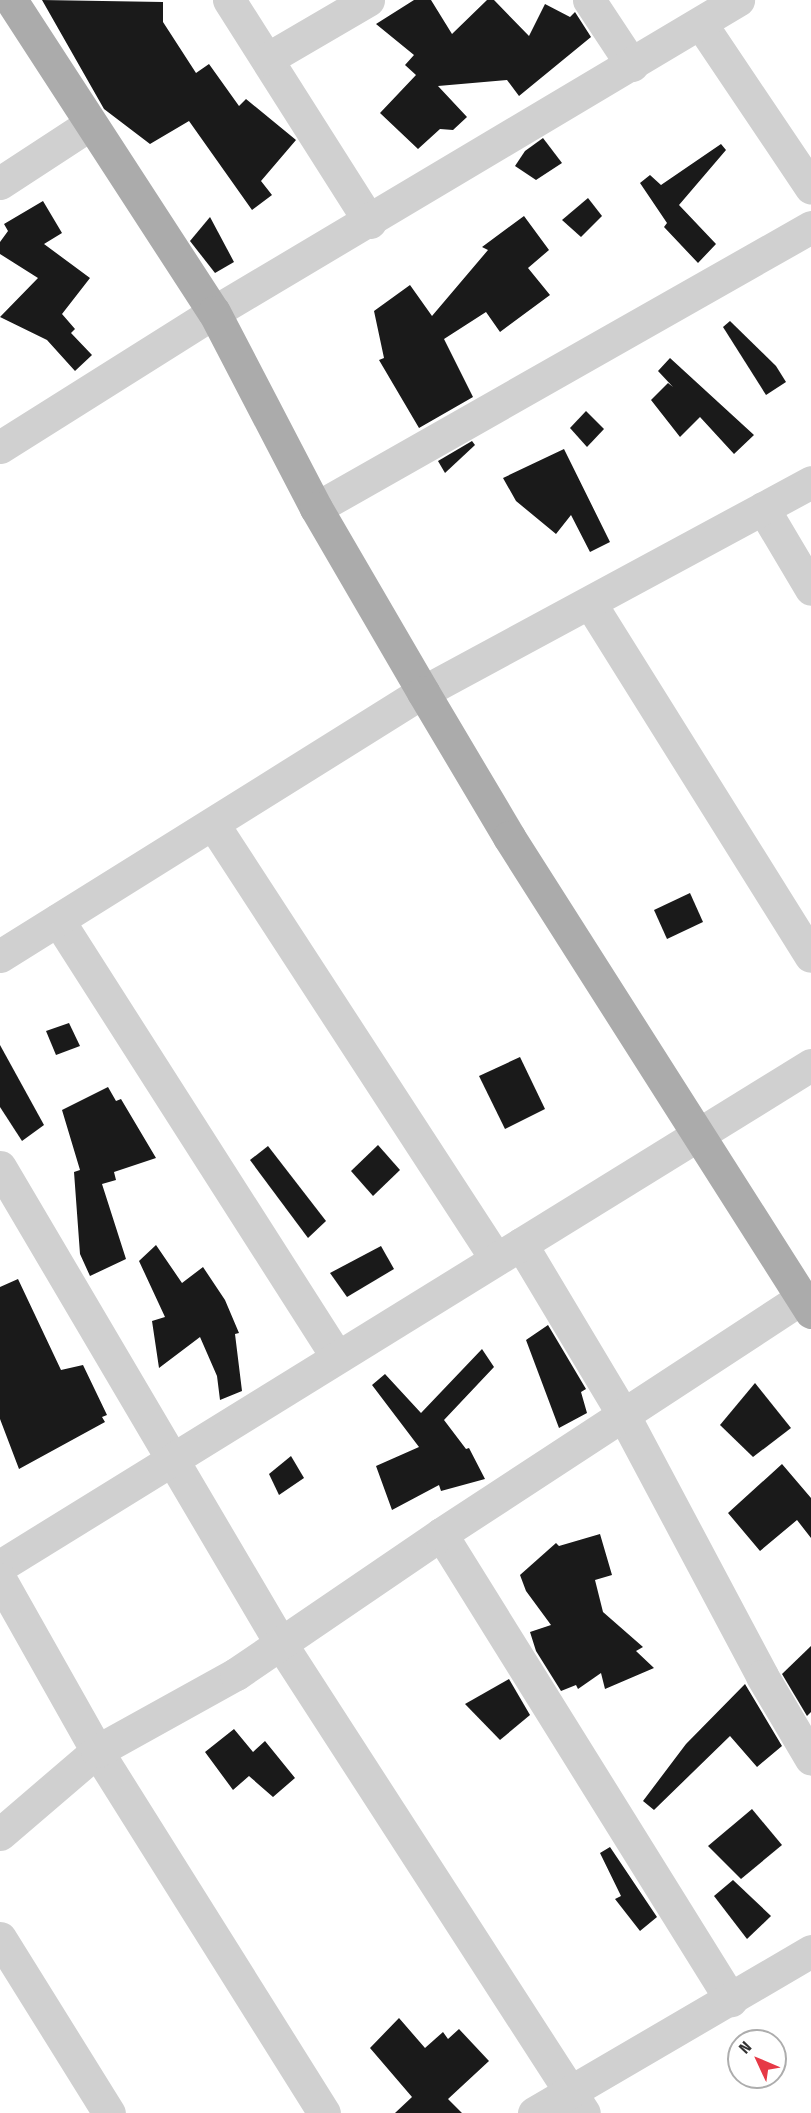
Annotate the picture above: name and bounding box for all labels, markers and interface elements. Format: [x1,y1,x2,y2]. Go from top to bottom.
north arrow [727,2029,787,2089]
text: N [735,2037,755,2058]

